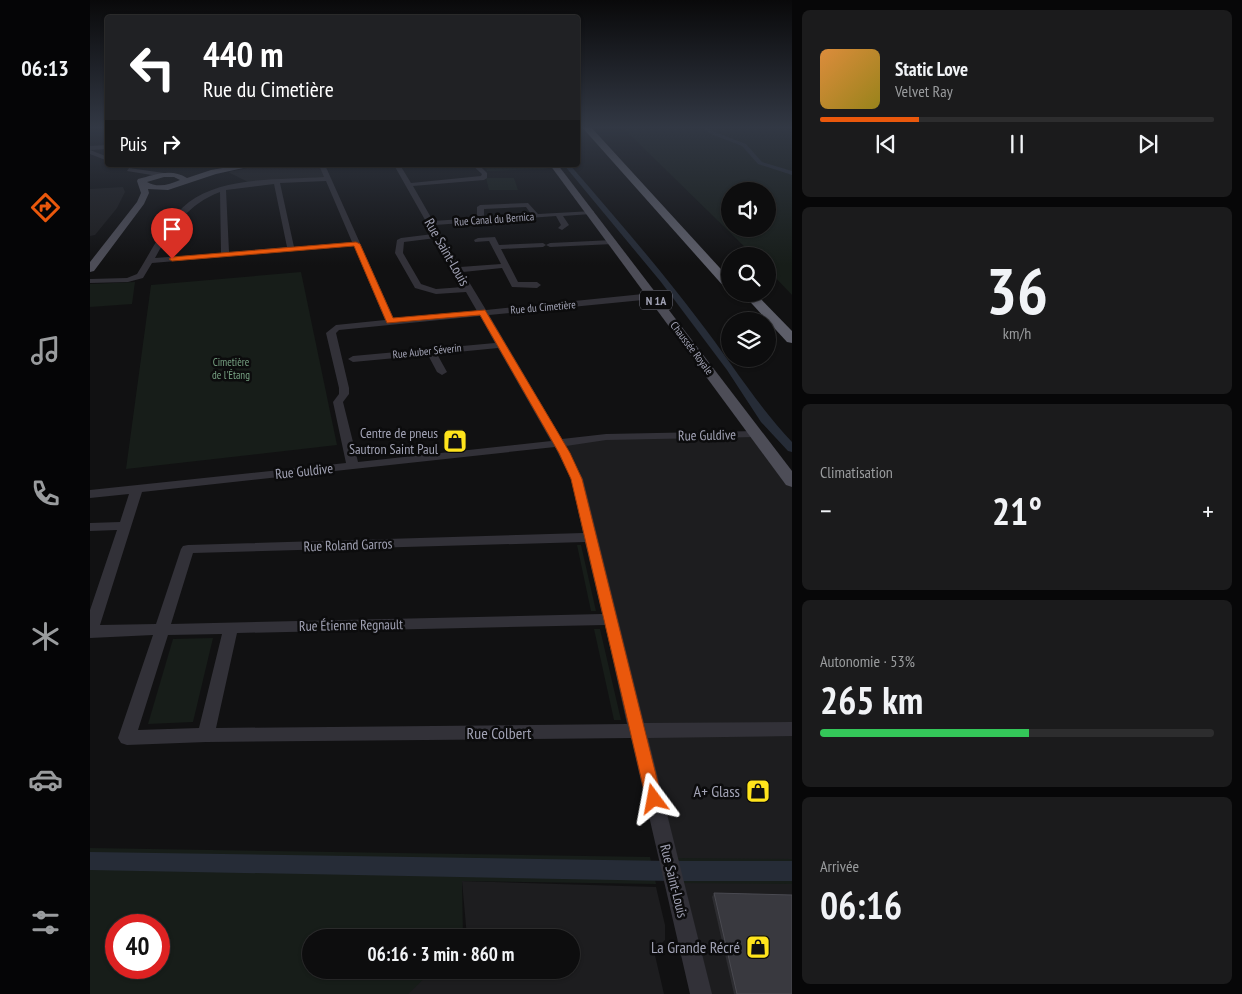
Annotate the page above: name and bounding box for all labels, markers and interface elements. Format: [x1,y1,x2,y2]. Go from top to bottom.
text: 440 m [203,31,284,77]
icon: left [120,35,185,100]
text: 06:13 [21,54,69,82]
text: Static Love [895,57,968,81]
text: Rue du Cimetière [203,75,334,103]
text: Velvet Ray [895,81,953,101]
icon: right [157,130,185,158]
icon: previous [872,130,900,158]
icon: pause [1003,130,1031,158]
icon: next [1134,130,1162,158]
text: Puis [120,132,147,156]
map controls [721,182,776,367]
button: sound [721,182,776,237]
icon: directions [28,190,63,225]
pin [151,208,193,259]
street label: Rue Canal du Bernica [453,209,535,229]
icon: arrive [158,215,186,243]
street label: Rue Saint-Louis [420,215,474,289]
button: search [721,247,776,302]
text: 36 [986,248,1048,332]
road number: N 1A [640,290,672,310]
street label: Rue du Cimetière [510,297,577,317]
button: layers [721,312,776,367]
street label: Chaussée Royale [667,319,717,378]
text: km/h [1003,323,1031,343]
icon: music [28,333,63,368]
street label: Rue Auber Séverin [392,340,462,362]
park label: Cimetière de l'Étang [212,355,250,382]
place label: Centre de pneus Sautron Saint Paul [349,424,439,458]
street label: Rue Guldive [678,425,736,445]
shop icon: Centre de pneus Sautron Saint Paul [442,428,468,454]
street label: Rue Guldive [274,459,334,483]
text: Climatisation [820,462,893,482]
icon: phone [28,476,63,511]
text: 21° [992,486,1042,535]
text: − [820,492,832,529]
text: + [1202,492,1214,529]
street label: Rue Roland Garros [303,534,393,556]
street label: Rue Étienne Regnault [299,615,403,635]
icon: climate [28,619,63,654]
text: Autonomie · 53% [820,651,915,671]
text: 265 km [820,675,923,724]
street label: Rue Colbert [467,723,532,743]
icon: car [28,762,63,797]
position arrow [627,772,679,824]
shop icon: A+ Glass [745,778,771,804]
place label: A+ Glass [694,781,740,801]
street label: Rue Saint-Louis [656,842,692,920]
text: Arrivée [820,856,859,876]
text: 06:16 [820,880,902,929]
icon: filters [28,905,63,940]
speed limit sign: 40 [105,914,170,979]
shop icon: La Grande Récré [745,934,771,960]
place label: La Grande Récré [651,937,740,957]
text: 06:16 · 3 min · 860 m [368,942,514,966]

